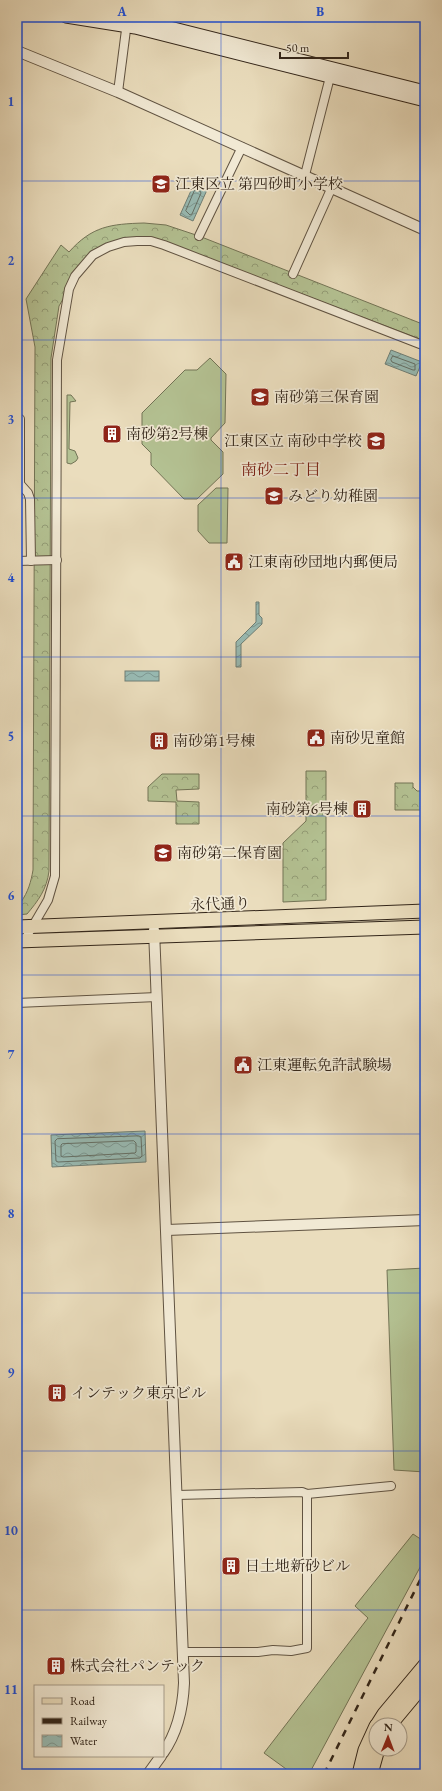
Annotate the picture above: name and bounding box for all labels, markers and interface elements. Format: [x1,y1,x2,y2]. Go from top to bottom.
text: A [116,3,127,20]
text: B [316,3,324,20]
scale bar [280,34,348,60]
text: 50 m [286,40,310,56]
text: 1 [8,93,15,110]
school or university icon: 江東区立 第四砂町小学校 [150,173,172,195]
place label: 江東区立 第四砂町小学校 [175,174,343,193]
text: 2 [8,252,15,269]
school or university icon: 南砂第三保育園 [249,386,271,408]
place label: 南砂第三保育園 [274,387,379,406]
text: 3 [8,411,15,428]
building icon: 南砂第2号棟 [101,423,123,445]
place label: 南砂第2号棟 [126,424,208,443]
school or university icon: 江東区立 南砂中学校 [365,430,387,452]
place label: 江東区立 南砂中学校 [224,431,362,450]
district label: 南砂二丁目 [241,459,321,480]
school or university icon: みどり幼稚園 [263,485,285,507]
place label: みどり幼稚園 [288,486,378,505]
public building icon: 江東南砂団地内郵便局 [223,551,245,573]
place label: 江東南砂団地内郵便局 [248,552,398,571]
text: 4 [8,569,15,586]
public building icon: 南砂児童館 [305,727,327,749]
text: 5 [8,728,14,745]
place label: 南砂児童館 [330,728,405,747]
building icon: 南砂第1号棟 [148,730,170,752]
place label: 南砂第1号棟 [173,731,255,750]
building icon: 南砂第6号棟 [351,798,373,820]
place label: 南砂第6号棟 [266,799,348,818]
school or university icon: 南砂第二保育園 [152,842,174,864]
place label: 南砂第二保育園 [177,843,282,862]
text: 6 [8,887,15,904]
street label: 永代通り [190,893,250,914]
text: 7 [8,1046,15,1063]
public building icon: 江東運転免許試験場 [232,1054,254,1076]
place label: 江東運転免許試験場 [257,1055,392,1074]
text: 8 [8,1205,15,1222]
text: 9 [8,1364,15,1381]
building icon: インテック東京ビル [46,1382,68,1404]
place label: インテック東京ビル [71,1383,206,1402]
text: 10 [4,1522,18,1539]
building icon: 日土地新砂ビル [220,1555,242,1577]
place label: 日土地新砂ビル [245,1556,350,1575]
building icon: 株式会社パンテック [45,1655,67,1677]
place label: 株式会社パンテック [70,1656,205,1675]
text: 11 [4,1681,18,1698]
legend [34,1685,164,1757]
text: Road [70,1693,96,1709]
text: Railway [70,1713,108,1729]
north arrow [368,1717,408,1757]
text: N [384,1720,393,1734]
text: Water [70,1733,97,1749]

